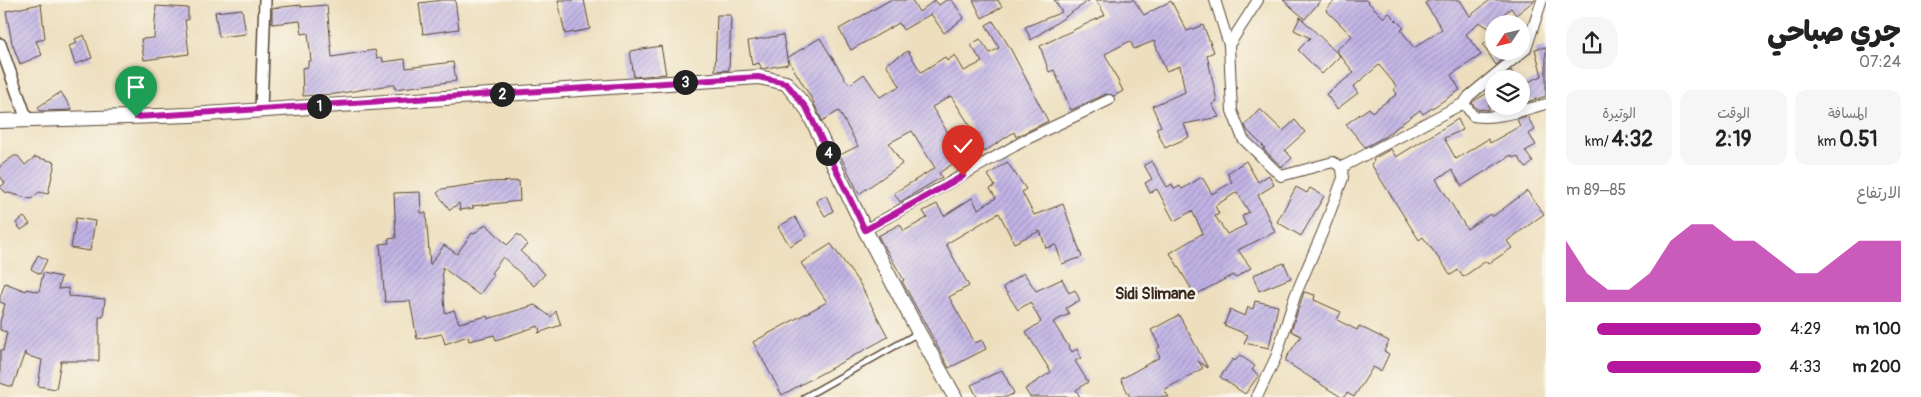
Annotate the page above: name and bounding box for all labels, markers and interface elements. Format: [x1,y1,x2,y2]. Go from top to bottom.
north arrow [1485,15,1530,60]
map controls [1485,15,1530,115]
text: جري صباحي [1767,15,1901,50]
button: share [1566,17,1618,69]
text: 07:24 [1859,52,1901,72]
pin [115,66,157,117]
pin: 3 [672,70,698,94]
button: layers [1485,70,1530,115]
icon: arrive [122,73,150,101]
text: 3 [682,74,689,91]
pin: 2 [490,82,514,106]
text: 2 [499,86,506,103]
pin: 1 [306,94,332,118]
text: 1 [317,98,322,115]
text: الوتيرة [1602,105,1636,122]
text: الوقت [1717,105,1750,122]
text: المسافة [1828,105,1868,122]
pin [942,125,984,176]
text: 4:32 [1612,126,1653,153]
text: 2:19 [1715,126,1752,153]
text: 0.51 [1839,126,1878,153]
icon: check [949,132,977,160]
text: /km [1585,133,1612,150]
text: km [1818,133,1839,150]
pin: 4 [816,140,840,166]
text: 4 [824,145,833,162]
text: 85–89 m [1566,180,1626,200]
text: الارتفاع [1856,183,1901,203]
district label: Sidi Slimane [1115,284,1196,304]
text: 4:29 [1790,319,1821,339]
text: 100 m [1855,319,1901,339]
text: 4:33 [1790,357,1821,377]
text: 200 m [1852,357,1901,377]

